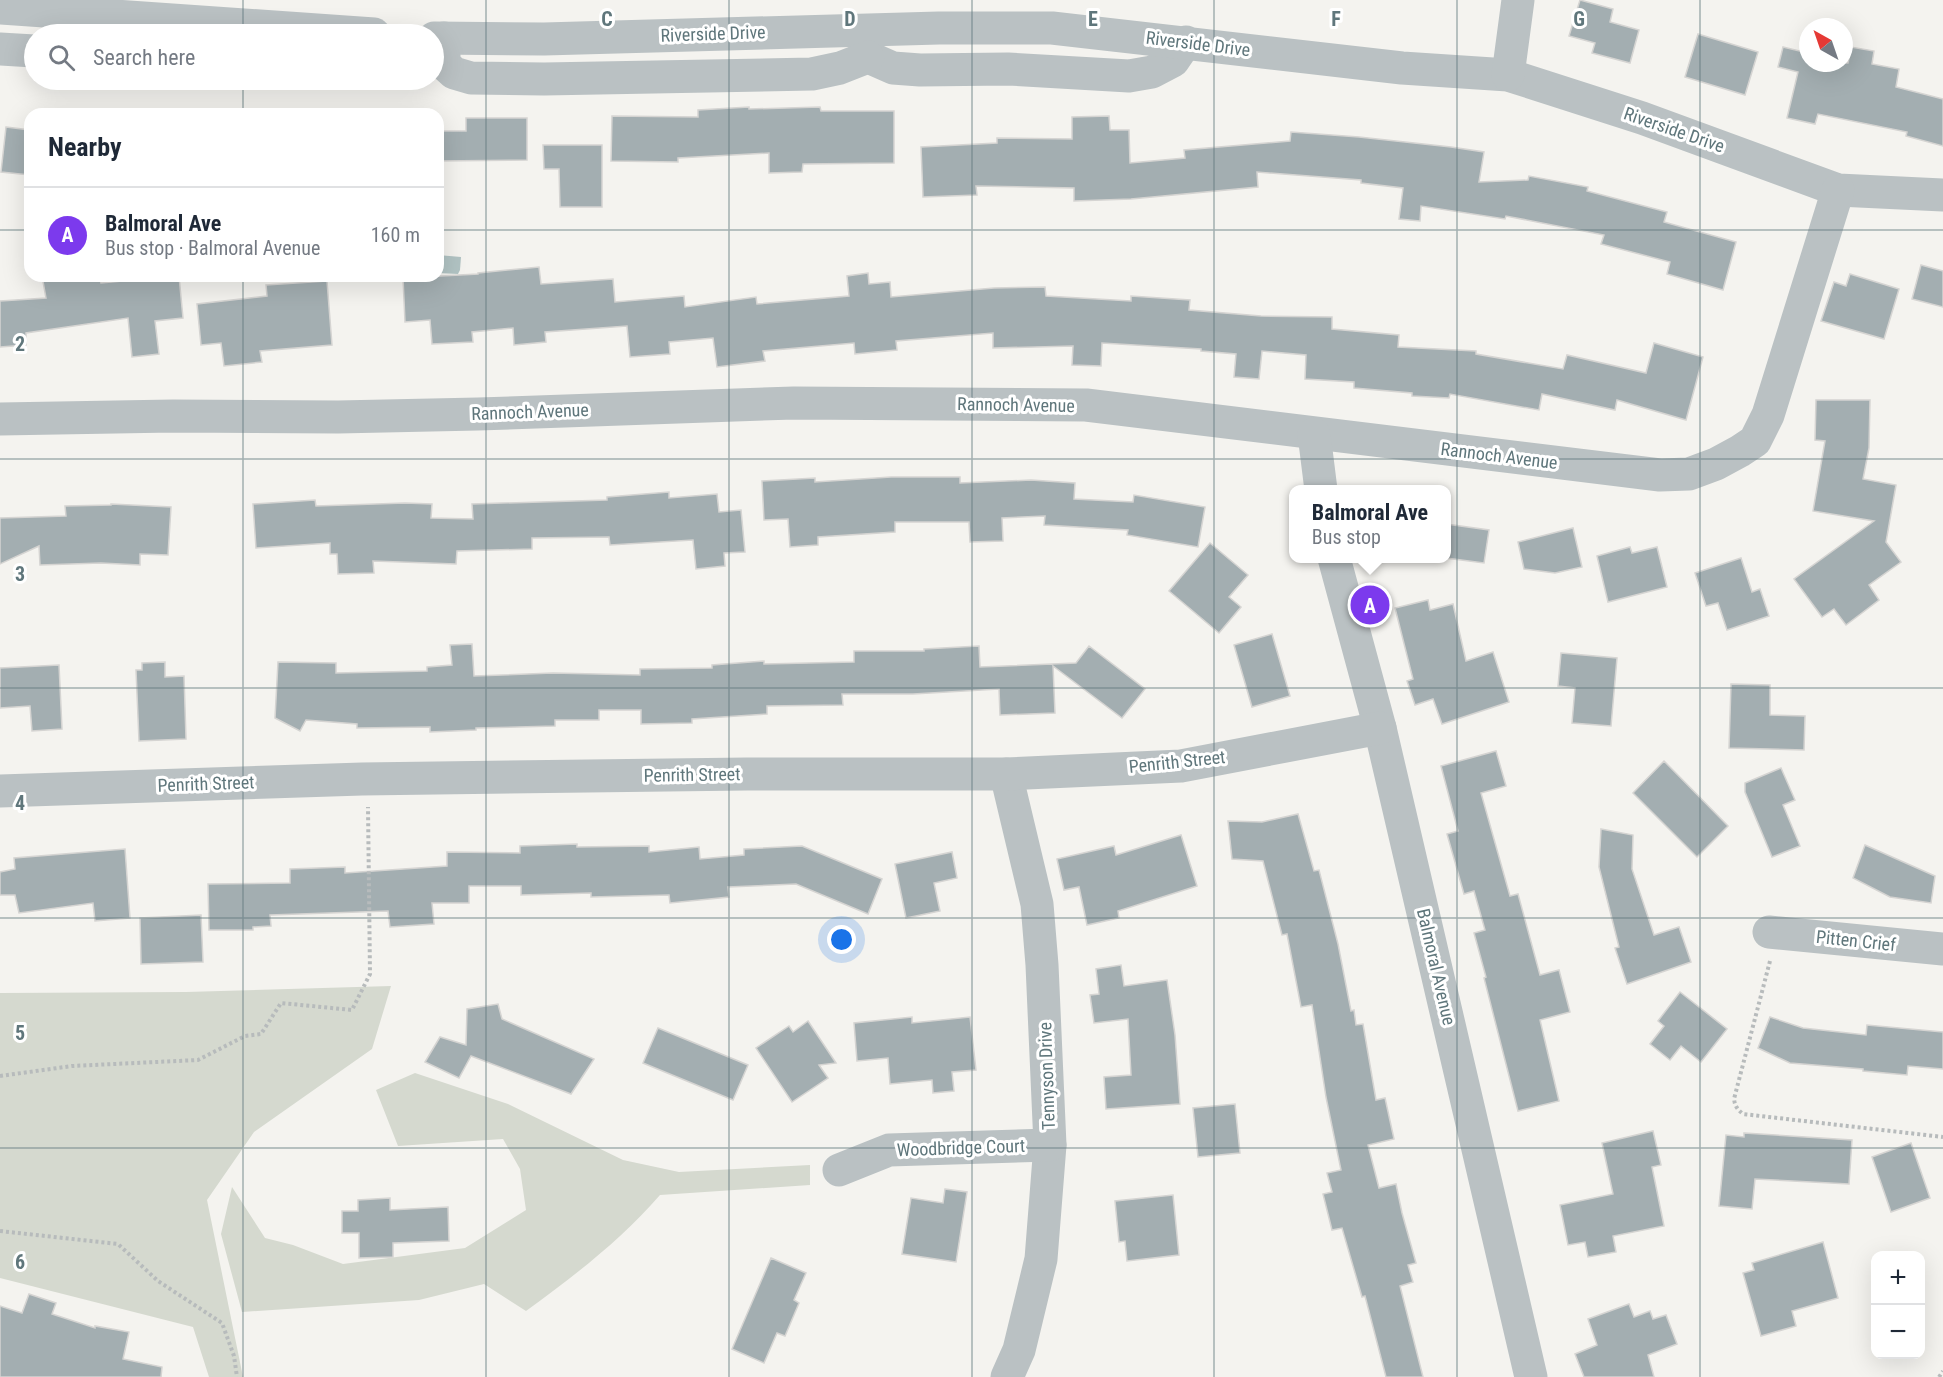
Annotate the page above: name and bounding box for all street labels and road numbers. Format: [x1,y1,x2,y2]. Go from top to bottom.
street label: Riverside Drive [660,21,766,46]
street label: Riverside Drive [1145,27,1251,60]
street label: Riverside Drive [1621,103,1727,157]
street label: Rannoch Avenue [957,393,1075,416]
street label: Rannoch Avenue [471,399,589,424]
street label: Rannoch Avenue [1439,438,1559,473]
street label: Penrith Street [1128,746,1226,777]
street label: Penrith Street [643,763,741,786]
street label: Penrith Street [157,771,255,796]
street label: Balmoral Avenue [1413,907,1460,1027]
street label: Pitten Crief [1815,926,1897,955]
street label: Tennyson Drive [1034,1022,1059,1130]
street label: Woodbridge Court [896,1135,1026,1160]

